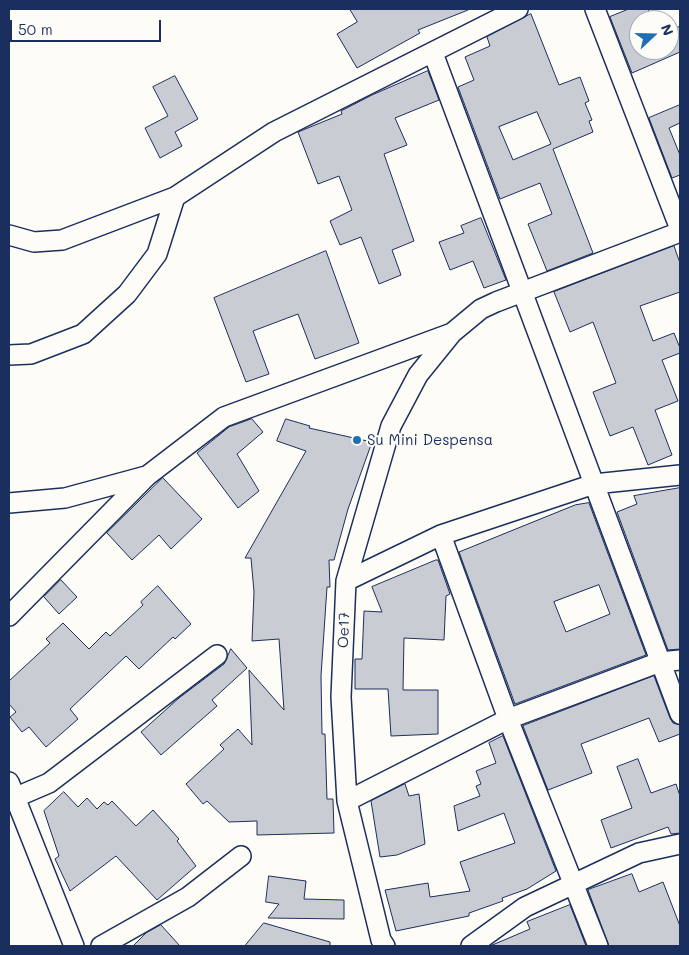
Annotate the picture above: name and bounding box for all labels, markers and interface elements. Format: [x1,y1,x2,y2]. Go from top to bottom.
scale bar [12,10,164,42]
north arrow [629,10,679,60]
text: 50 m [18,19,53,39]
text: N [657,21,678,38]
place label: Su Mini Despensa [367,431,493,449]
marker: Su Mini Despensa [351,434,363,446]
street label: Oe17 [334,612,354,648]

